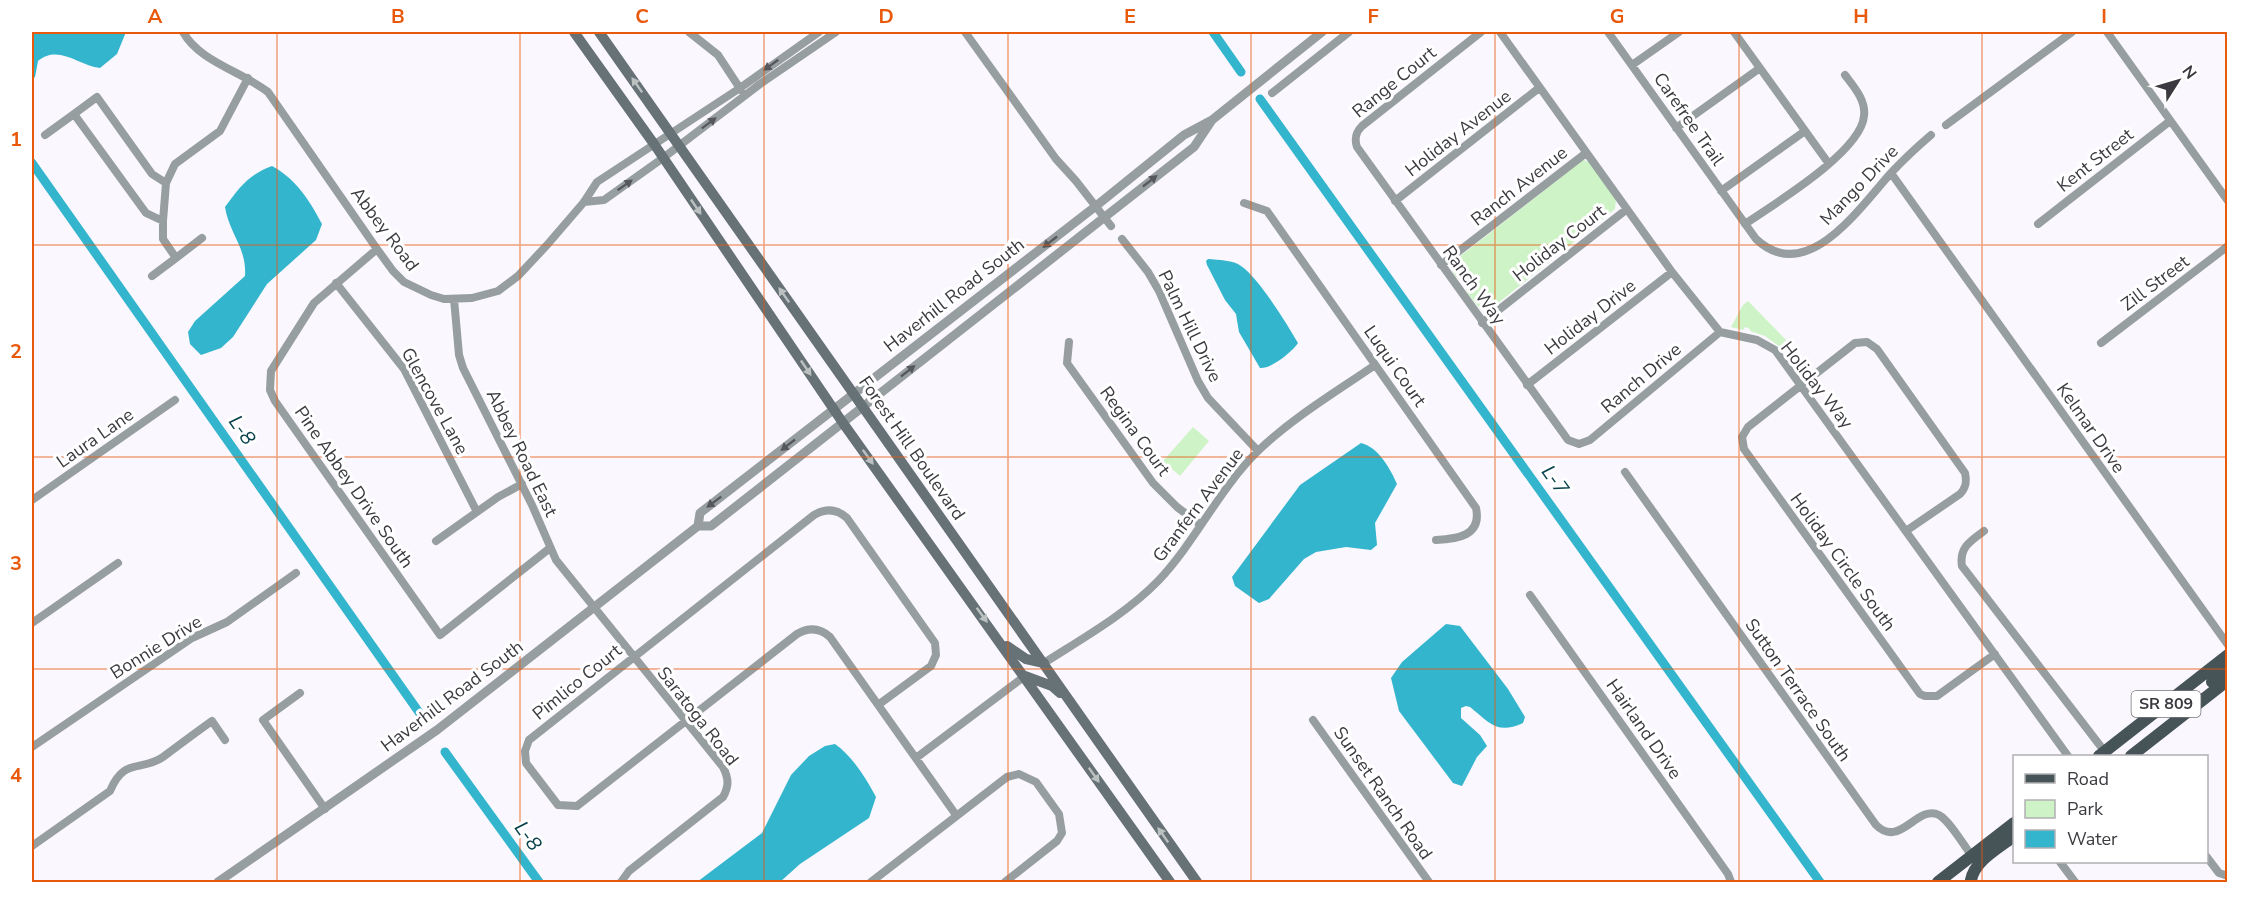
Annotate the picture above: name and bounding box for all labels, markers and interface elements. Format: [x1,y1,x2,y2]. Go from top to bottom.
text: A [148,3,163,30]
text: B [391,3,405,30]
text: C [635,3,649,30]
text: D [878,3,894,30]
text: E [1124,3,1136,30]
text: F [1367,3,1379,30]
text: G [1610,3,1624,30]
text: H [1853,3,1869,30]
text: I [2101,3,2107,30]
street label: Range Court [1347,40,1441,123]
north arrow [2148,51,2208,111]
one-way arrow [763,59,778,71]
text: N [2177,61,2202,84]
street label: Carefree Trail [1648,68,1730,171]
one-way arrow [632,77,643,93]
street label: Holiday Avenue [1400,84,1516,182]
one-way arrow [702,117,717,129]
street label: Kent Street [2052,122,2139,197]
text: 1 [10,126,22,153]
street label: Mango Drive [1815,140,1903,230]
street label: Ranch Avenue [1466,141,1572,231]
one-way arrow [1142,174,1158,187]
one-way arrow [617,179,633,191]
street label: Abbey Road [346,182,424,276]
one-way arrow [690,198,702,214]
street label: Holiday Court [1508,199,1611,287]
street label: Haverhill Road South [879,233,1029,357]
one-way arrow [1042,236,1057,248]
street label: Ranch Way [1437,241,1511,330]
street label: Zill Street [2116,249,2194,316]
street label: Palm Hill Drive [1153,266,1227,386]
street label: Holiday Drive [1539,274,1641,360]
one-way arrow [778,287,790,303]
street label: Luqui Court [1358,321,1432,412]
street label: Holiday Way [1775,336,1859,434]
street label: Ranch Drive [1596,337,1686,419]
text: 2 [10,338,22,365]
street label: Glencove Lane [396,343,474,459]
one-way arrow [800,359,812,375]
one-way arrow [901,366,916,378]
street label: Forest Hill Boulevard [853,371,971,525]
street label: Kelmar Drive [2051,378,2131,478]
street label: Regina Court [1094,381,1176,481]
street label: Abbey Road East [481,385,563,521]
street label: Pine Abbey Drive South [289,401,419,573]
street label: Laura Lane [52,403,138,473]
water label: L-8 [222,410,262,450]
one-way arrow [780,439,796,452]
street label: Granfern Avenue [1147,443,1249,567]
one-way arrow [862,449,873,465]
water label: L-7 [1535,460,1575,501]
street label: Holiday Circle South [1785,488,1901,636]
one-way arrow [707,496,722,508]
text: 3 [10,550,22,577]
one-way arrow [975,608,987,623]
street label: Bonnie Drive [106,609,206,685]
street label: Sutton Terrace South [1739,614,1857,766]
street label: Haverhill Road South [376,635,528,757]
street label: Pimlico Court [527,638,627,725]
street label: Saratoga Road [652,662,744,770]
street label: Hairland Drive [1601,674,1687,784]
road number: SR 809 [2132,691,2200,717]
street label: Sunset Ranch Road [1328,722,1438,864]
legend [2013,755,2208,863]
text: 4 [10,762,22,789]
one-way arrow [1088,766,1100,782]
text: Road [2067,767,2109,791]
text: Park [2067,797,2104,821]
water label: L-8 [508,816,548,856]
one-way arrow [1157,827,1169,843]
text: Water [2067,827,2118,851]

